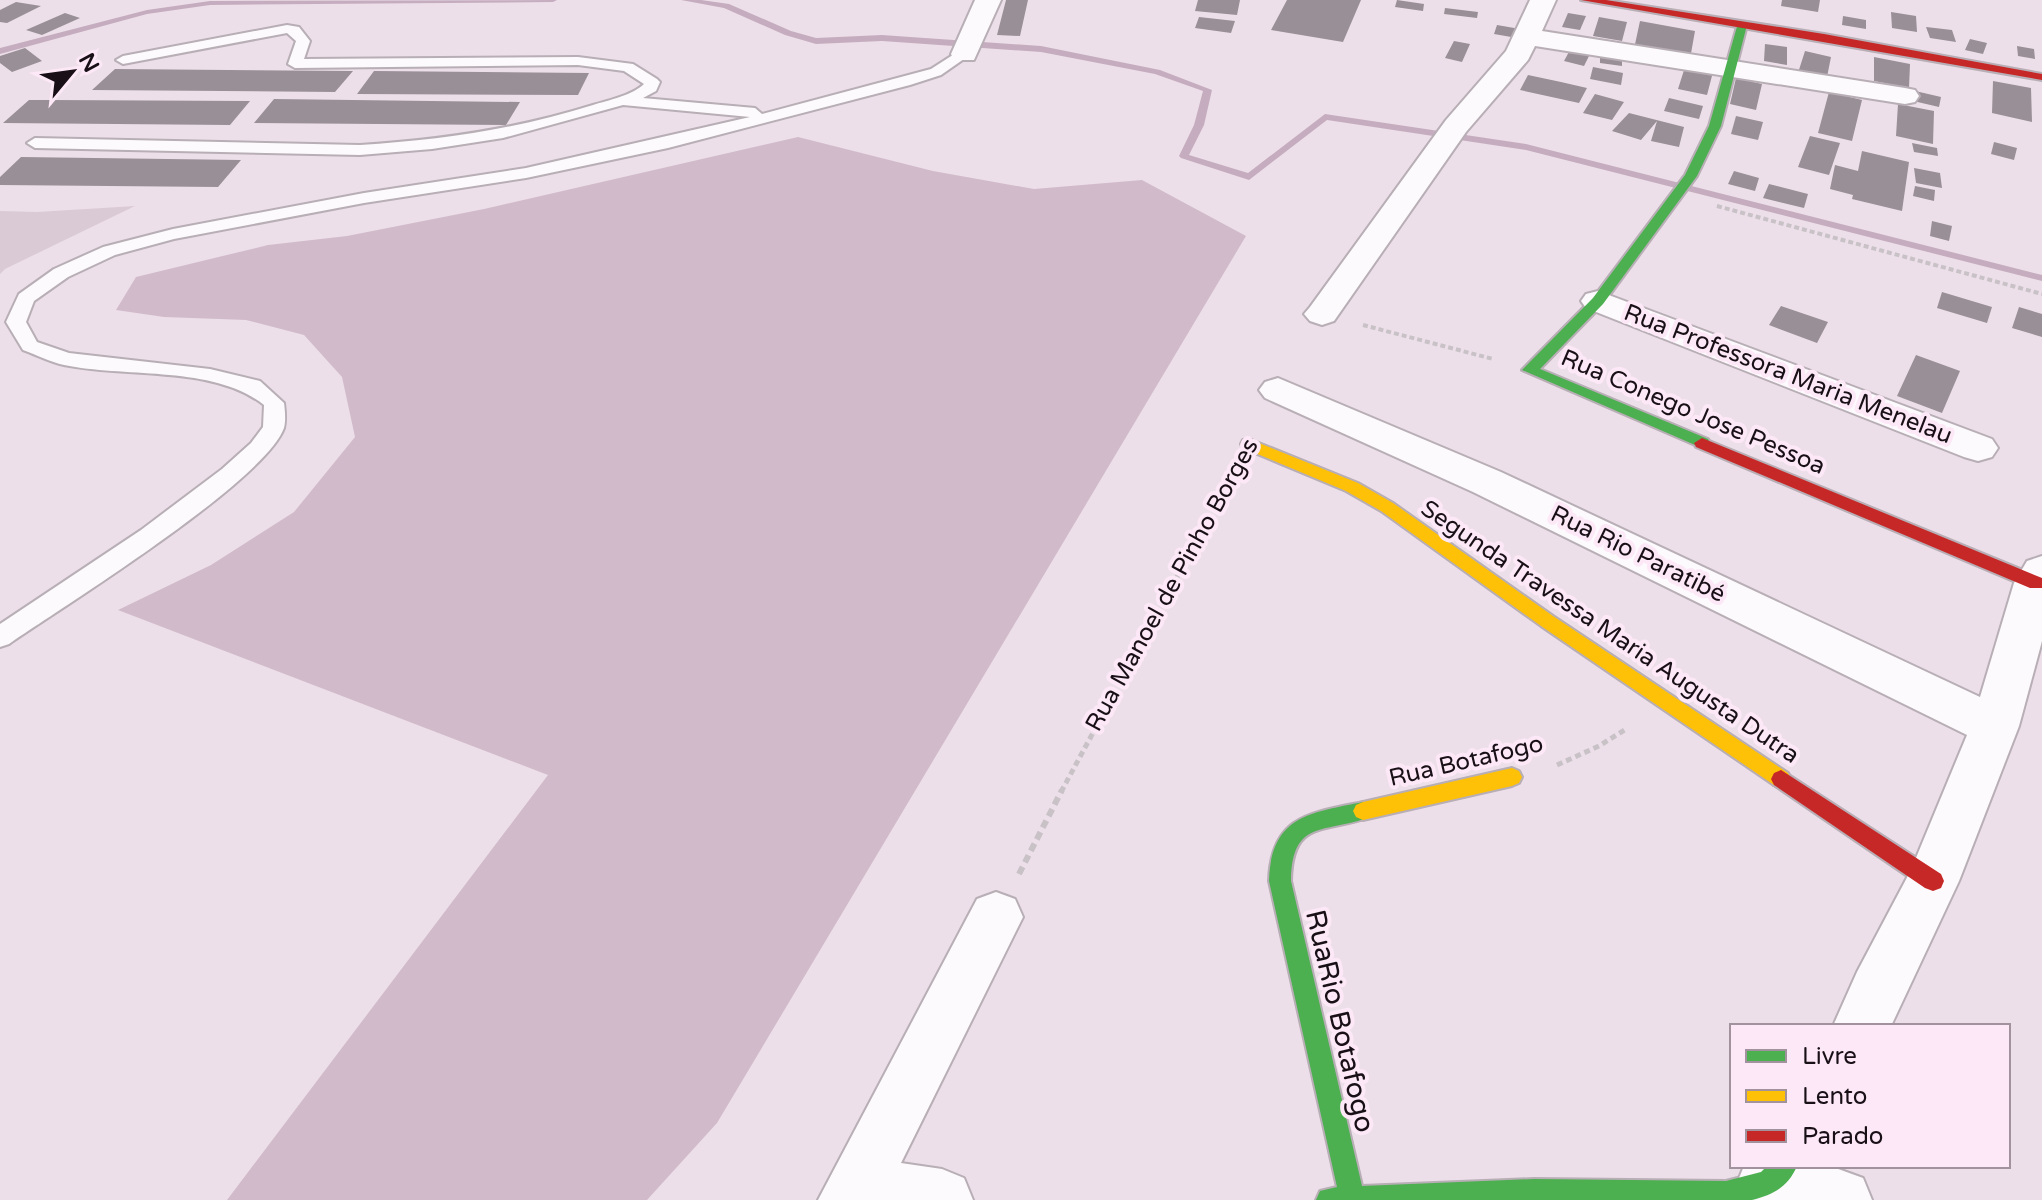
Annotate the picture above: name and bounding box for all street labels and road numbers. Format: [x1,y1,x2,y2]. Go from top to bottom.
street label: Rua Professora Maria Menelau [1620,298,1956,450]
street label: Rua Conego Jose Pessoa [1557,343,1829,481]
street label: Rua Manoel de Pinho Borges [1079,434,1265,736]
street label: Segunda Travessa Maria Augusta Dutra [1415,494,1805,770]
street label: Rua Rio Paratibé [1546,499,1730,609]
street label: Rua Botafogo [1386,729,1546,793]
street label: RuaRio Botafogo [1298,906,1382,1136]

